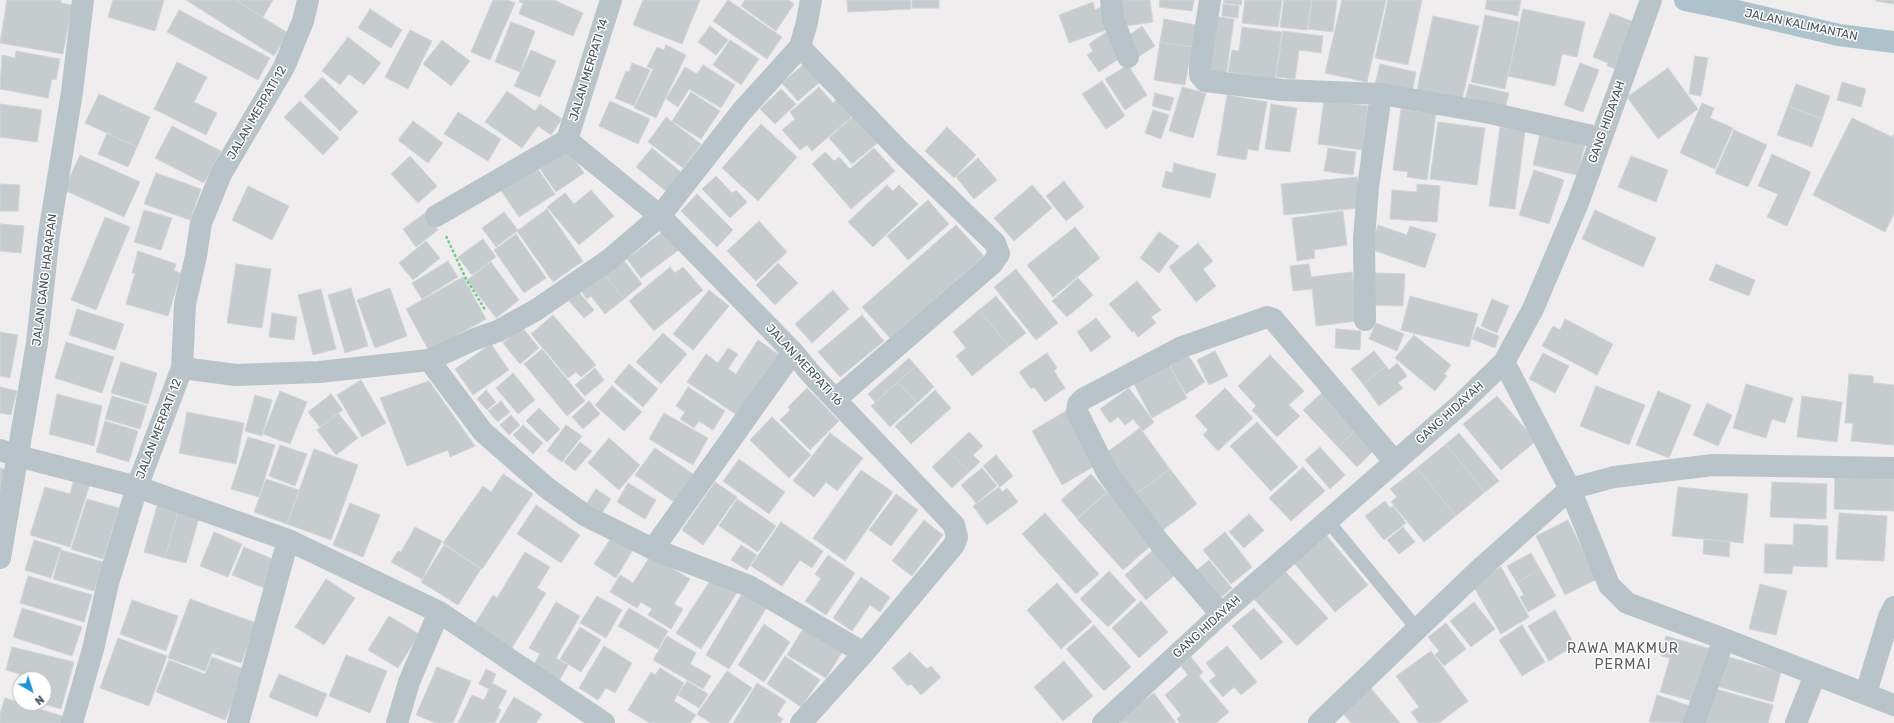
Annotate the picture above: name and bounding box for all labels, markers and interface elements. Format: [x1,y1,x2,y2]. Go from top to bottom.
street label: JALAN KALIMANTAN [1743,6,1859,44]
street label: JALAN MERPATI 14 [567,17,611,123]
street label: JALAN MERPATI 12 [224,64,290,162]
street label: GANG HIDAYAH [1586,79,1628,165]
street label: JALAN GANG HARAPAN [30,213,60,347]
street label: JALAN MERPATI 16 [763,321,845,409]
street label: JALAN MERPATI 12 [133,377,185,481]
street label: GANG HIDAYAH [1413,379,1487,447]
street label: GANG HIDAYAH [1170,593,1244,661]
district label: RAWA MAKMUR PERMAI [1567,641,1679,674]
north arrow [12,671,52,711]
text: N [32,692,46,707]

